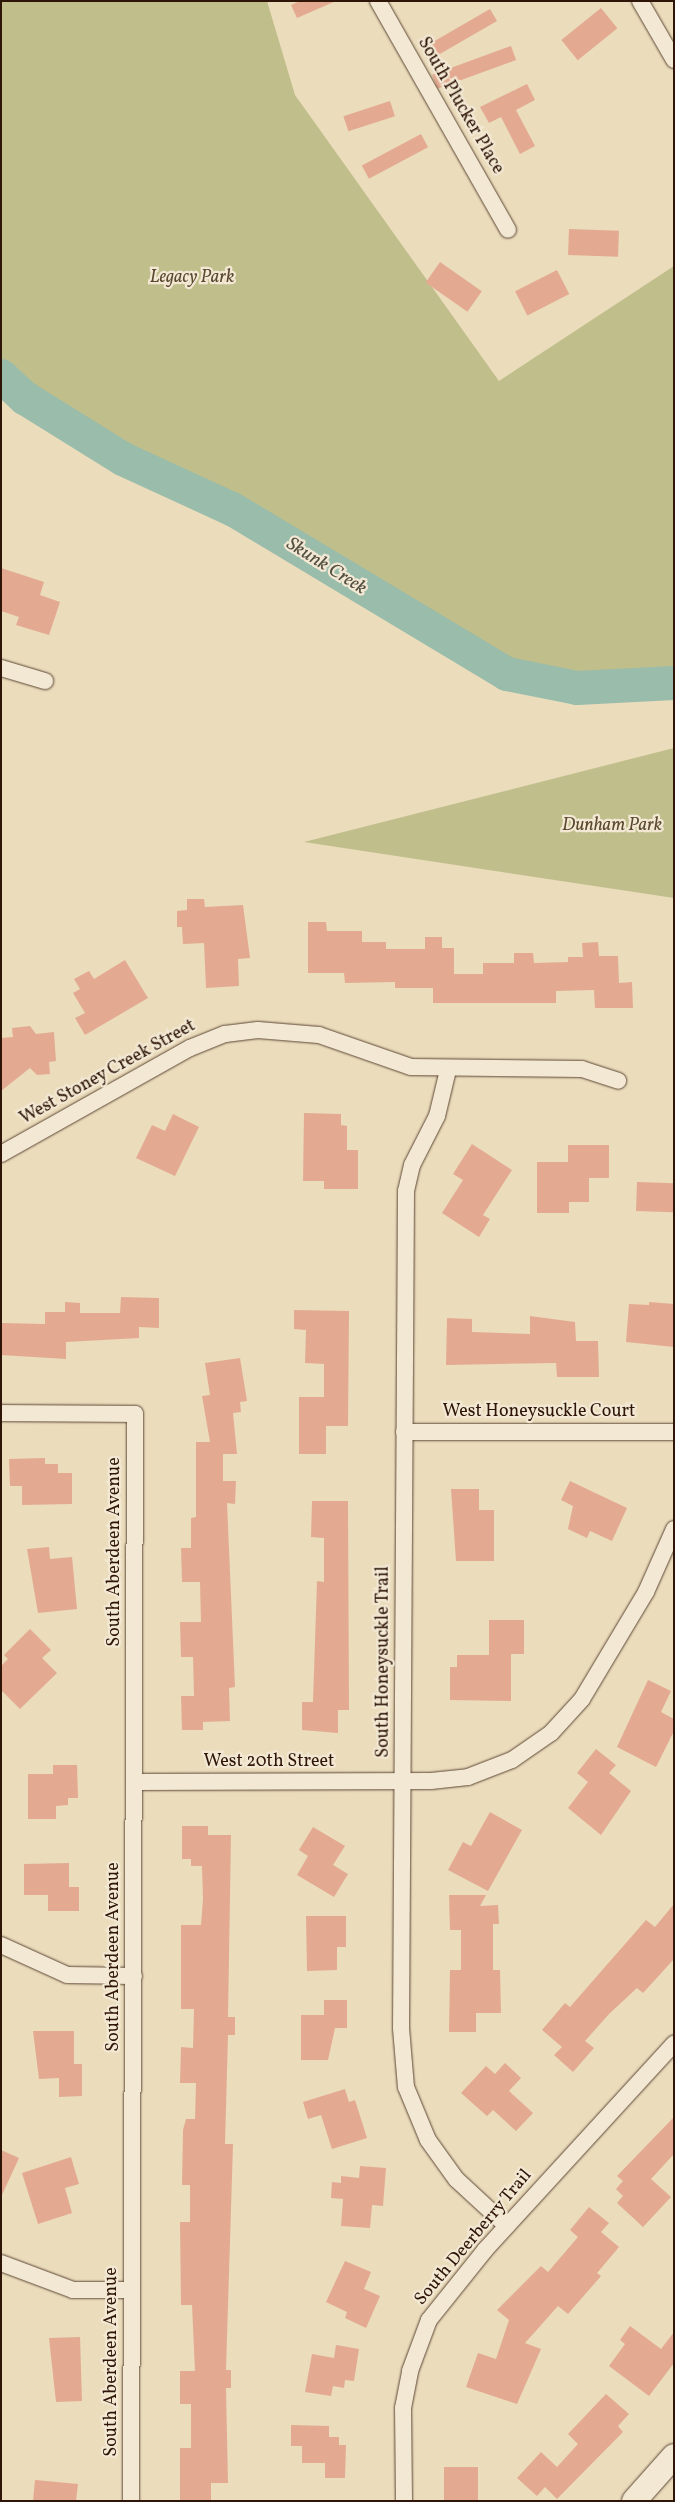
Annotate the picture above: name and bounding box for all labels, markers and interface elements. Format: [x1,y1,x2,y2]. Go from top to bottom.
street label: South Plucker Place [412,34,508,178]
park label: Legacy Park [150,267,234,289]
water label: Skunk Creek [282,533,370,601]
park label: Dunham Park [562,815,662,837]
street label: West Stoney Creek Street [16,1016,200,1130]
street label: West Honeysuckle Court [443,1401,635,1423]
street label: South Aberdeen Avenue [104,1457,126,1647]
street label: South Honeysuckle Trail [373,1566,395,1758]
street label: West 20th Street [204,1751,334,1773]
street label: South Aberdeen Avenue [103,1862,125,2052]
street label: South Deerberry Trail [410,2165,538,2311]
street label: South Aberdeen Avenue [101,2267,123,2457]

